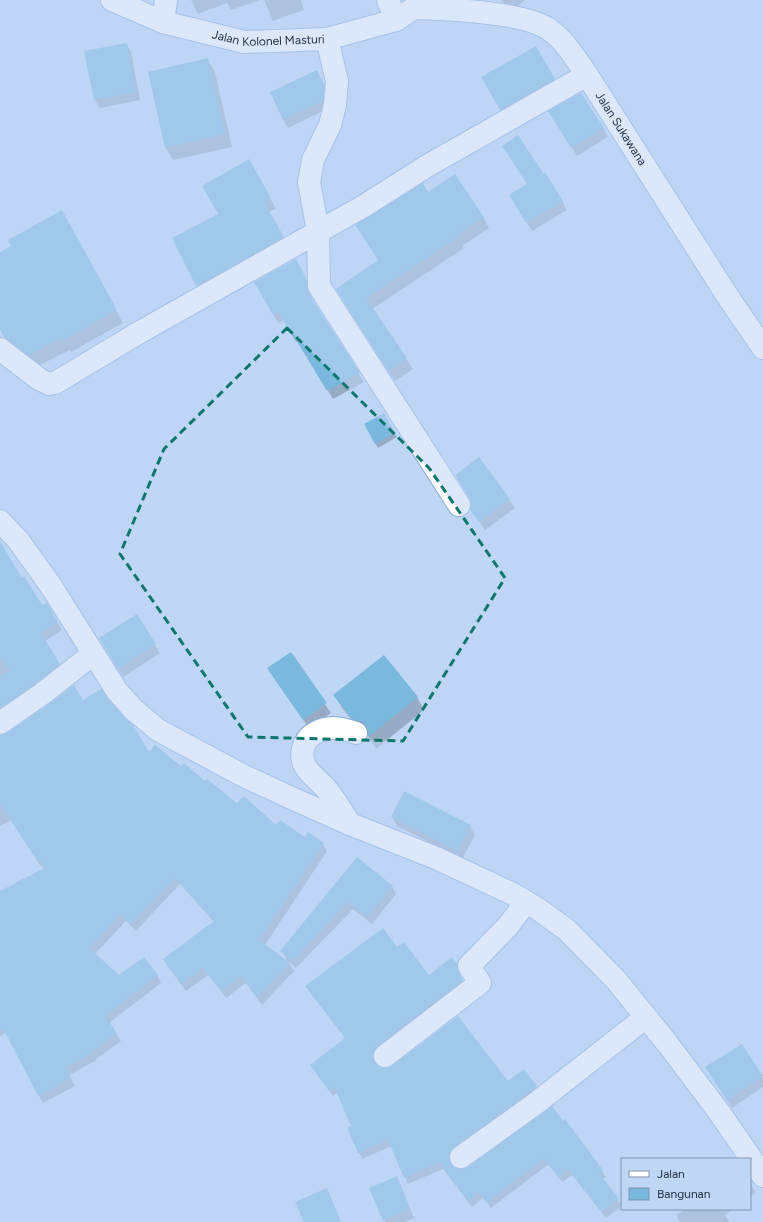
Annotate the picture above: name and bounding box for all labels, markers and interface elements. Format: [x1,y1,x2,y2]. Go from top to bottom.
street label: Jalan Kolonel Masturi [211,27,325,49]
street label: Jalan Sukawana [592,89,650,168]
legend [621,1158,751,1210]
text: Jalan [657,1167,685,1181]
text: Bangunan [657,1187,711,1201]

